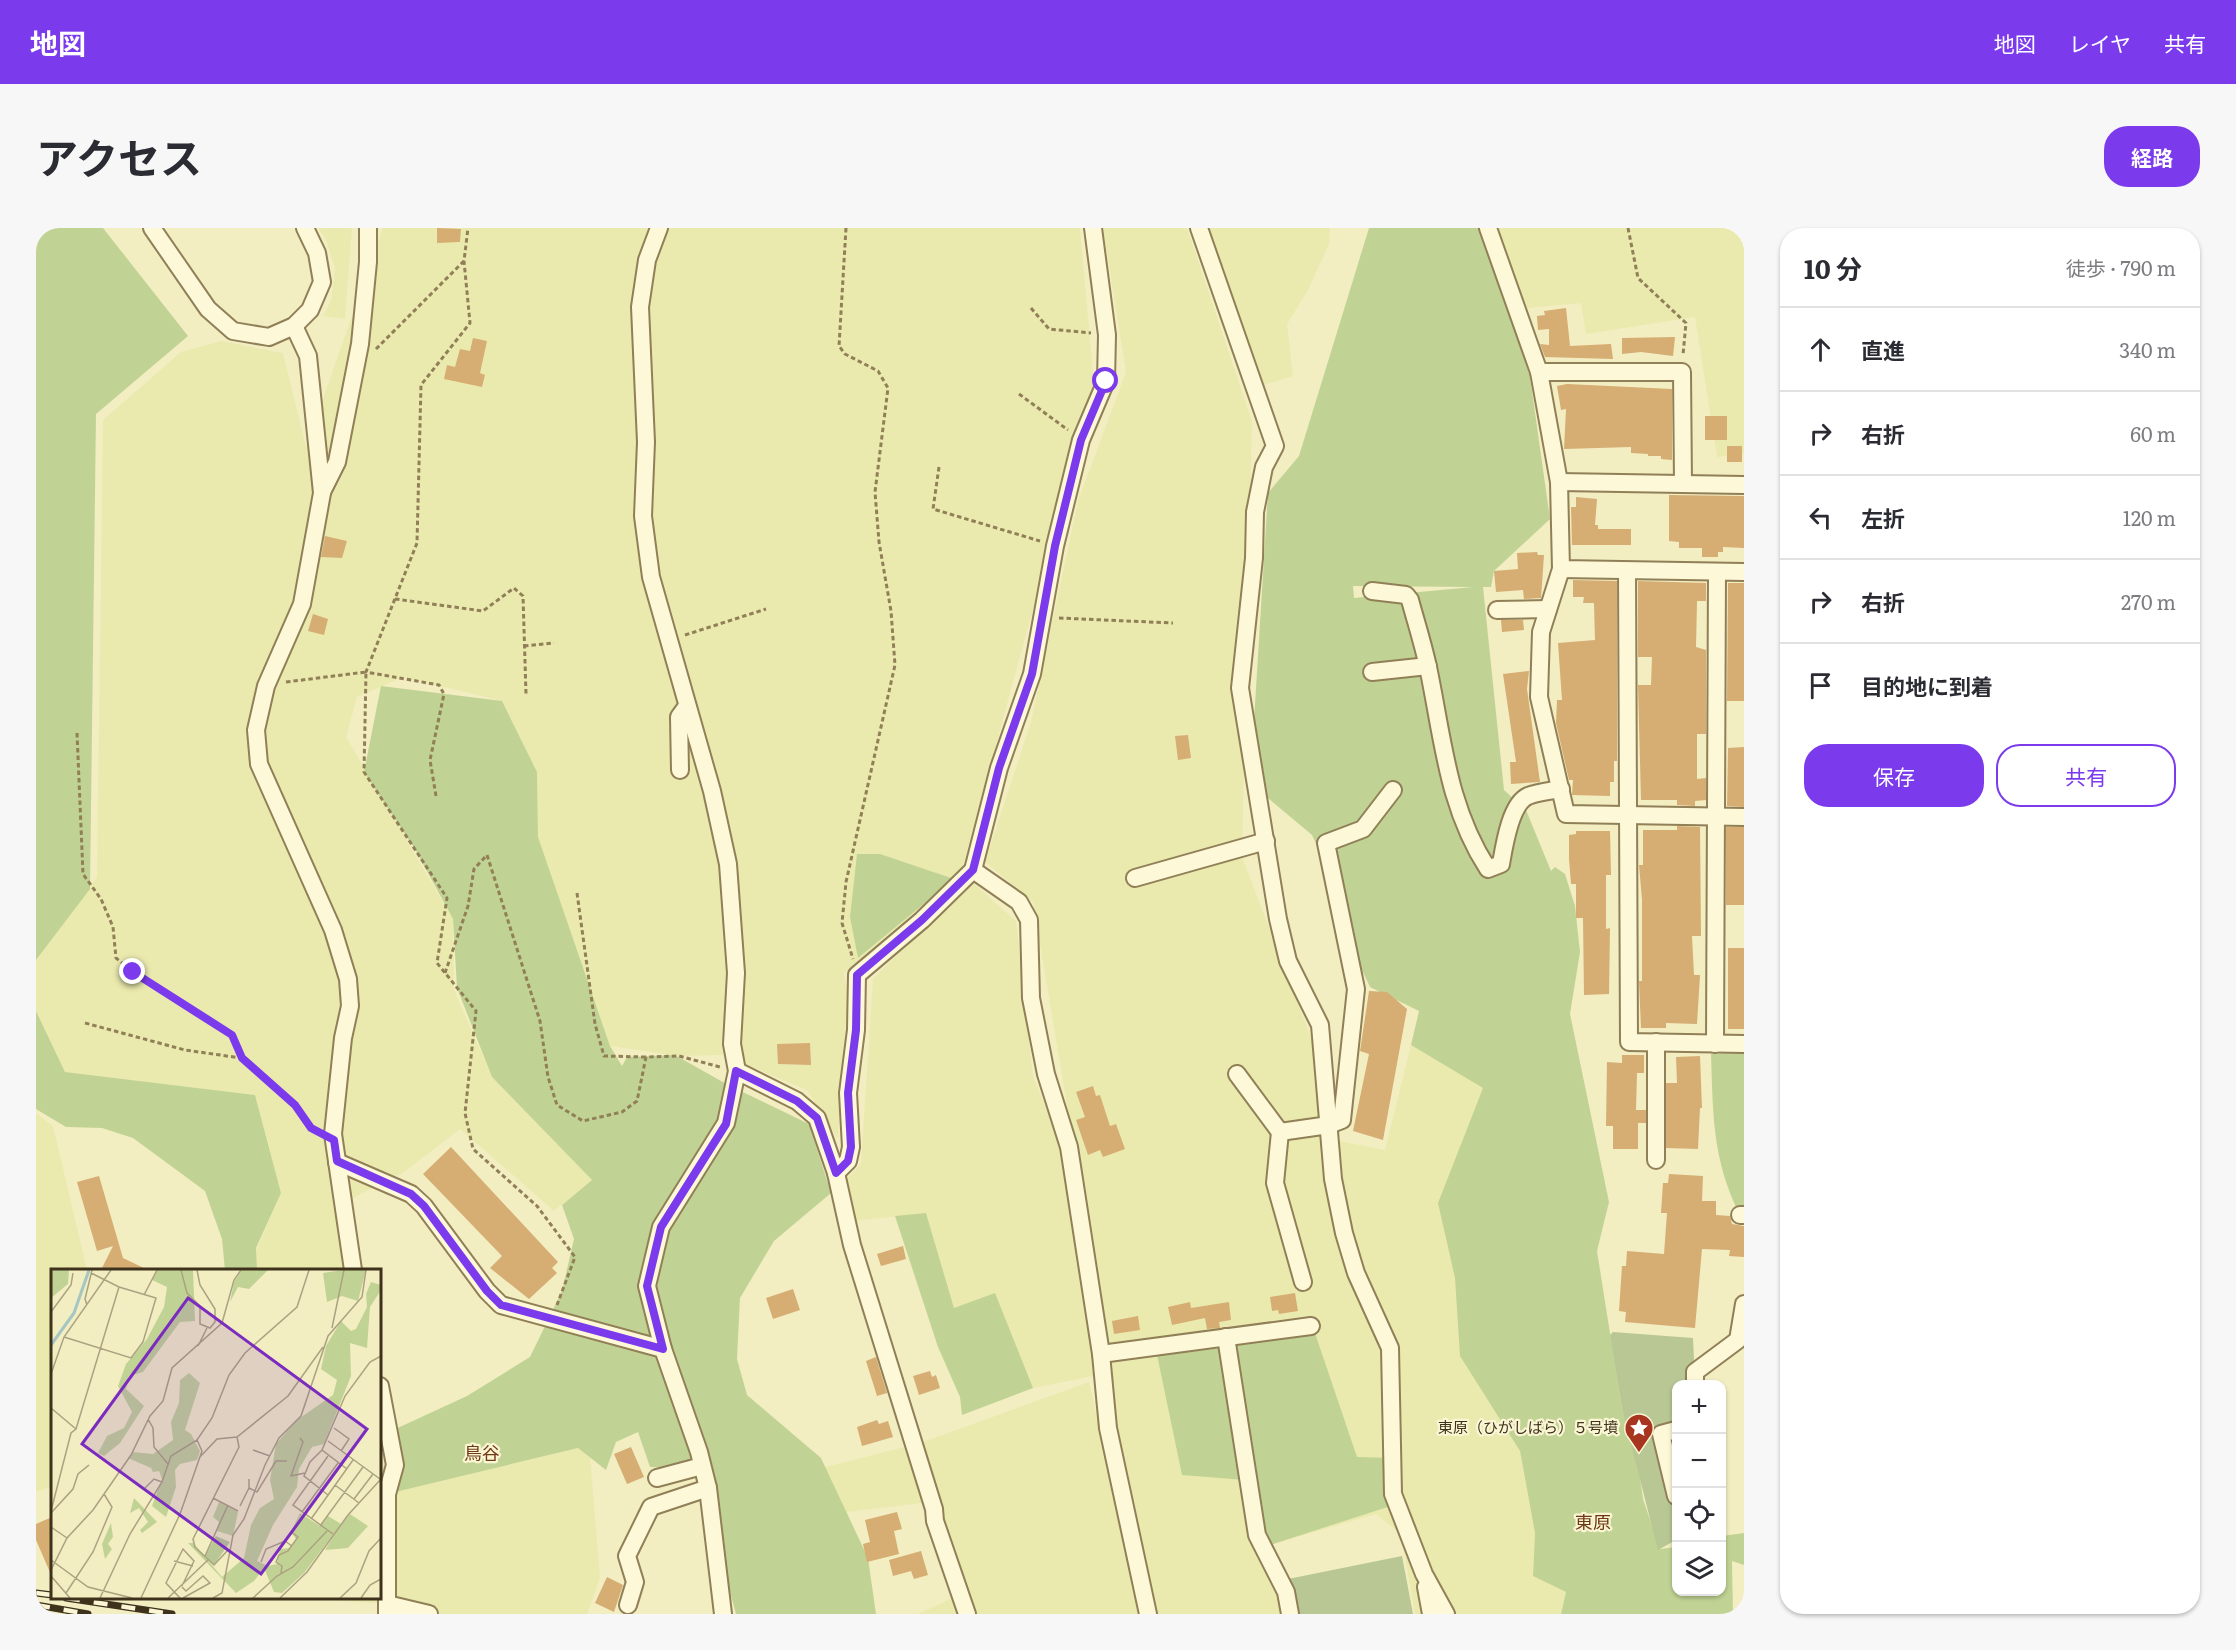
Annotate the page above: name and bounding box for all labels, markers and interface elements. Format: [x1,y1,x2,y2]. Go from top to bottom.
text: 地図 [30,21,86,63]
text: 地図 [1994,27,2036,58]
text: レイヤ [2069,27,2131,58]
text: 共有 [2164,27,2206,58]
text: アクセス [36,125,202,187]
button: 経路 [2104,126,2200,187]
text: 10 分 [1804,248,1862,287]
text: 徒歩 · 790 m [2066,252,2176,282]
icon: ahead [1804,333,1837,366]
text: 直進 [1861,333,1905,366]
text: 340 m [2119,334,2176,364]
route start [1092,367,1118,393]
icon: right [1804,417,1837,450]
text: 右折 [1861,417,1905,450]
text: 60 m [2130,418,2176,448]
icon: left [1804,501,1837,534]
text: 左折 [1861,501,1905,534]
text: 120 m [2123,502,2176,532]
icon: right [1804,585,1837,618]
text: 右折 [1861,585,1905,618]
text: 270 m [2121,586,2176,616]
icon: arrive [1804,669,1837,702]
text: 目的地に到着 [1861,669,1993,702]
button: 保存 [1804,744,1984,807]
button: 共有 [1996,744,2176,807]
route end [119,958,145,984]
inset map [51,1269,381,1599]
map controls [1672,1380,1726,1596]
button: + [1672,1380,1726,1434]
place icon: 東原（ひがしばら）５号墳 [1623,1412,1655,1454]
place label: 東原（ひがしばら）５号墳 [1438,1415,1618,1438]
button: − [1672,1434,1726,1488]
district label: 鳥谷 [464,1439,500,1466]
button: locate [1672,1488,1726,1542]
district label: 東原 [1575,1508,1611,1535]
button: layers [1672,1542,1726,1596]

